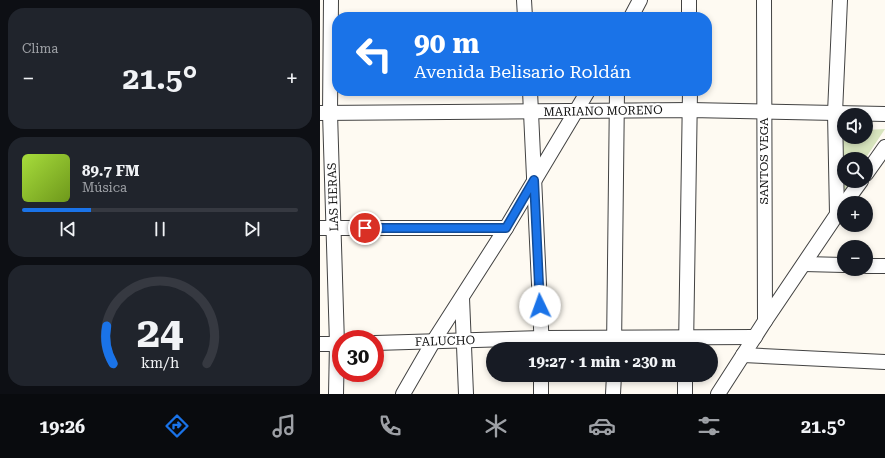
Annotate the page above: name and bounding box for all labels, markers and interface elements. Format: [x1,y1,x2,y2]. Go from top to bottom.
text: 90 m [414,27,479,60]
icon: left [348,28,400,80]
text: Clima [22,41,58,56]
text: 21.5° [123,61,197,96]
text: Avenida Belisario Roldán [414,61,631,82]
text: − [22,66,34,91]
text: + [286,66,298,91]
street label: MARIANO MORENO [543,103,663,119]
map controls [837,108,873,276]
button: sound [837,108,873,144]
street label: SANTOS VEGA [757,117,771,204]
button: search [837,152,873,188]
text: 89.7 FM [82,162,139,180]
street label: LAS HERAS [325,162,341,232]
text: Música [82,180,127,195]
button: + [837,196,873,232]
pin [348,211,382,245]
icon: arrive [354,217,376,239]
icon: previous [57,218,79,240]
icon: pause [149,218,171,240]
icon: next [241,218,263,240]
button: − [837,240,873,276]
position arrow [519,285,561,327]
text: 24 [137,307,183,356]
speed limit sign: 30 [332,330,384,382]
street label: FALUCHO [415,333,475,349]
text: 19:27 · 1 min · 230 m [528,353,676,371]
text: km/h [141,354,179,370]
icon: directions [163,412,191,440]
icon: music [270,412,298,440]
icon: phone [376,412,404,440]
icon: climate [482,412,510,440]
icon: car [588,412,616,440]
icon: filters [695,412,723,440]
text: 19:26 [39,416,85,437]
text: 21.5° [801,416,846,437]

